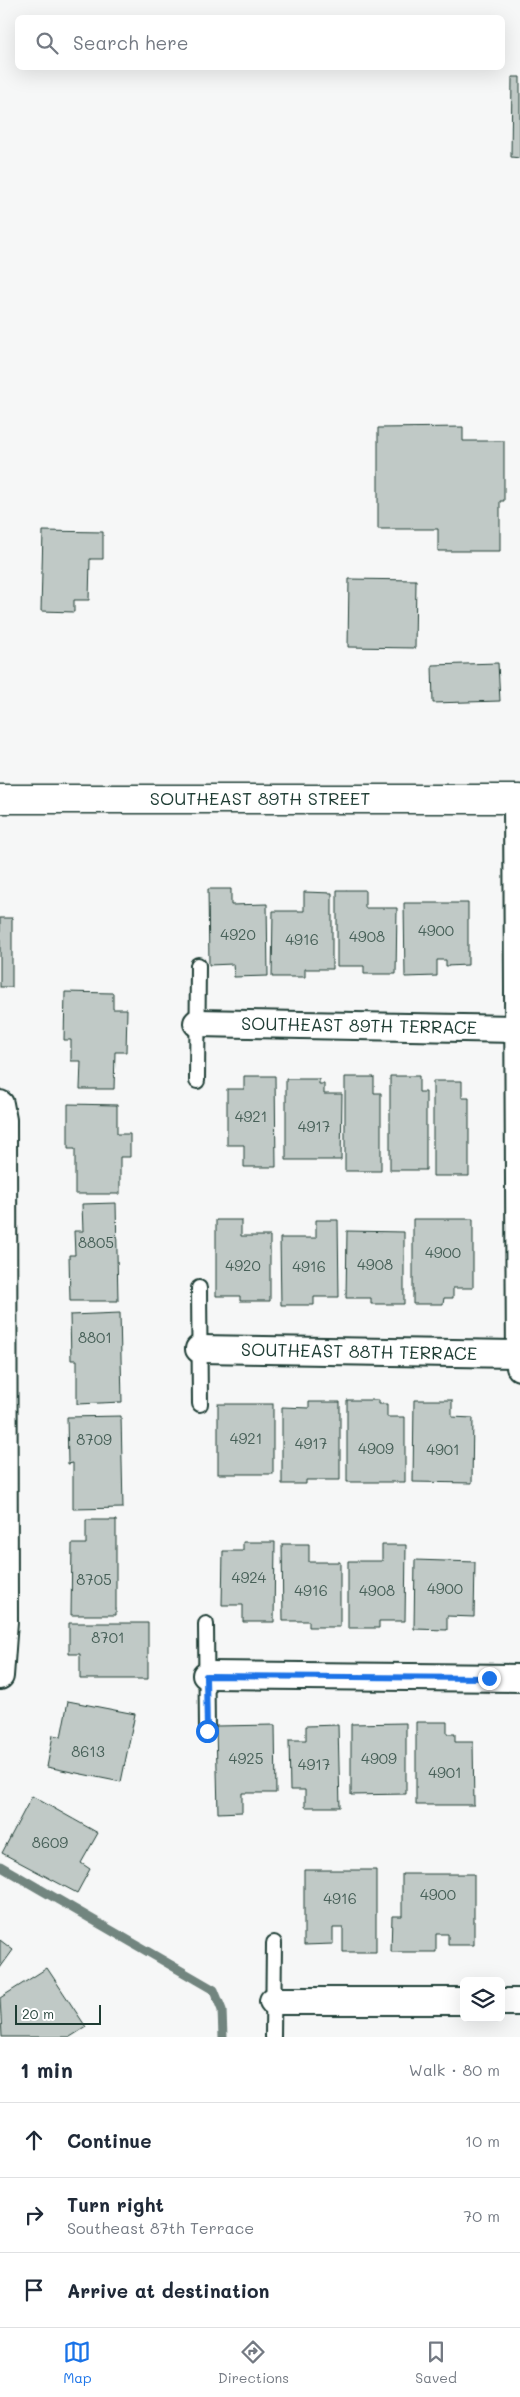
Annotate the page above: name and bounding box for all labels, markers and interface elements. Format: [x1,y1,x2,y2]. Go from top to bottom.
search box [15,15,505,70]
icon: search [33,29,61,57]
text: Search here [73,30,189,55]
street label: SOUTHEAST 89TH STREET [150,786,370,810]
house number: 4900 [418,920,454,940]
house number: 4920 [220,924,256,944]
house number: 4908 [349,926,385,946]
house number: 4916 [285,929,319,949]
street label: SOUTHEAST 89TH TERRACE [241,1011,477,1039]
house number: 4921 [235,1106,267,1126]
house number: 4917 [298,1116,330,1136]
house number: 8805 [78,1232,114,1252]
house number: 4900 [425,1242,461,1262]
house number: 4908 [357,1254,393,1274]
house number: 4920 [225,1255,261,1275]
house number: 4916 [292,1256,326,1276]
house number: 8801 [78,1327,112,1347]
street label: SOUTHEAST 88TH TERRACE [241,1337,477,1365]
house number: 4921 [230,1428,262,1448]
house number: 8709 [76,1429,112,1449]
house number: 4917 [295,1433,327,1453]
house number: 4909 [358,1438,394,1458]
house number: 4901 [426,1439,460,1459]
house number: 4924 [232,1567,267,1587]
house number: 8705 [76,1569,112,1589]
house number: 4900 [427,1578,463,1598]
house number: 4916 [294,1580,328,1600]
house number: 4908 [359,1580,395,1600]
house number: 8701 [91,1627,125,1647]
route end [478,1667,501,1690]
route start [196,1720,219,1743]
house number: 8613 [71,1741,105,1761]
house number: 4925 [229,1748,263,1768]
house number: 4909 [361,1748,397,1768]
house number: 4917 [298,1754,330,1774]
house number: 4901 [428,1762,462,1782]
house number: 8609 [32,1832,68,1852]
house number: 4900 [420,1884,456,1904]
house number: 4916 [323,1888,357,1908]
map controls [460,1977,505,2022]
button: layers [460,1977,505,2022]
scale bar [15,2002,101,2025]
text: 20 m [22,2004,54,2023]
text: 1 min [20,2056,73,2083]
text: Walk · 80 m [409,2059,500,2080]
icon: ahead [20,2126,48,2154]
text: Continue [67,2128,152,2153]
text: 10 m [465,2130,500,2151]
text: Turn right [67,2192,164,2217]
icon: right [20,2201,48,2229]
text: 70 m [463,2205,500,2226]
text: Southeast 87th Terrace [67,2217,254,2238]
icon: arrive [20,2276,48,2304]
text: Arrive at destination [67,2278,270,2303]
tab: Map [63,2338,92,2387]
tab: Directions [218,2338,289,2387]
tab: Saved [415,2338,457,2387]

